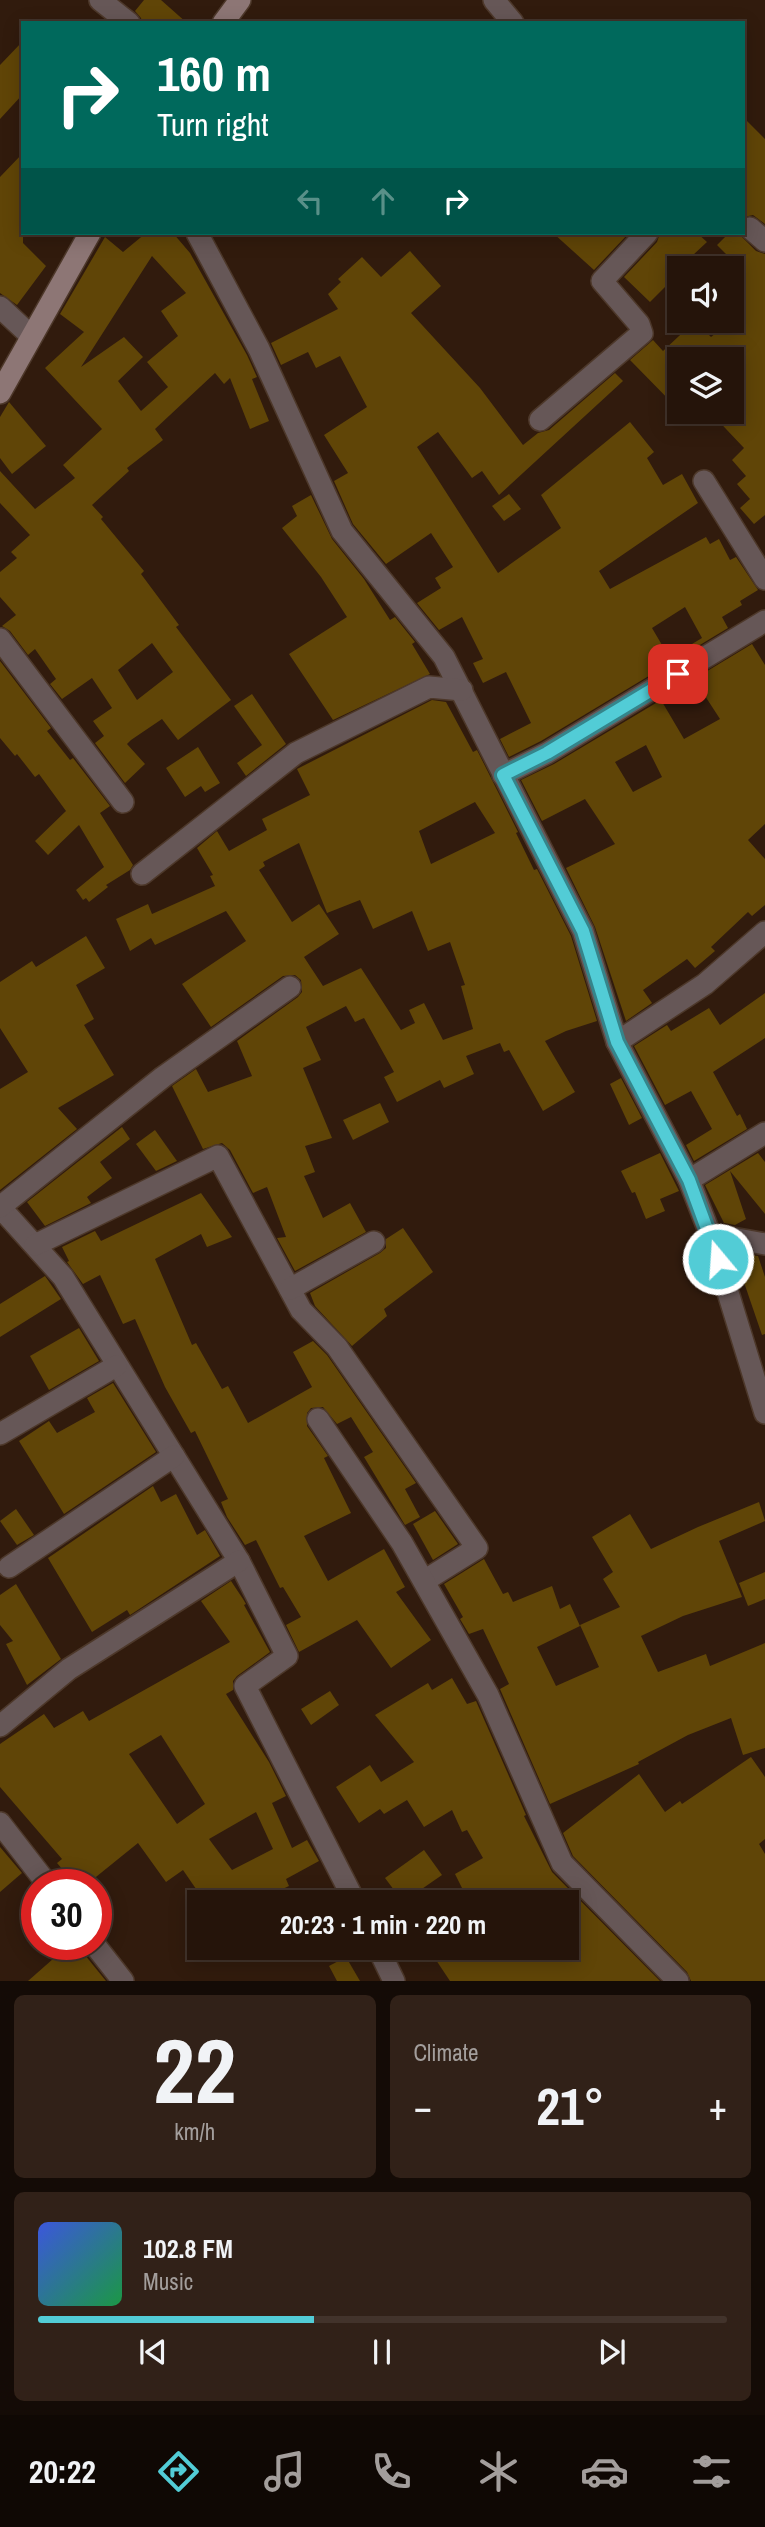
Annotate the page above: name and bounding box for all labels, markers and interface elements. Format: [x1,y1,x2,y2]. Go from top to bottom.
text: 160 m [157,40,271,106]
icon: right [42,49,133,140]
text: Turn right [157,103,269,146]
icon: left [291,182,329,220]
icon: ahead [364,182,402,220]
icon: right [437,182,475,220]
map controls [667,256,744,424]
button: sound [667,256,744,333]
button: layers [667,347,744,424]
pin [648,644,708,704]
icon: arrive [659,655,697,693]
position arrow [681,1222,755,1296]
speed limit sign: 30 [21,1869,112,1960]
text: 20:23 · 1 min · 220 m [280,1907,486,1942]
text: 22 [153,2009,236,2131]
text: Climate [414,2037,478,2068]
text: 21° [536,2071,604,2141]
text: − [414,2081,432,2132]
text: + [709,2081,727,2132]
text: km/h [174,2116,215,2147]
text: 102.8 FM [143,2231,233,2266]
text: Music [143,2266,193,2297]
icon: previous [134,2333,172,2371]
icon: pause [363,2333,401,2371]
icon: next [593,2333,631,2371]
icon: directions [154,2447,203,2496]
icon: music [260,2447,309,2496]
icon: phone [367,2447,416,2496]
icon: climate [474,2447,523,2496]
icon: car [580,2447,629,2496]
icon: filters [687,2447,736,2496]
text: 20:22 [29,2450,96,2493]

